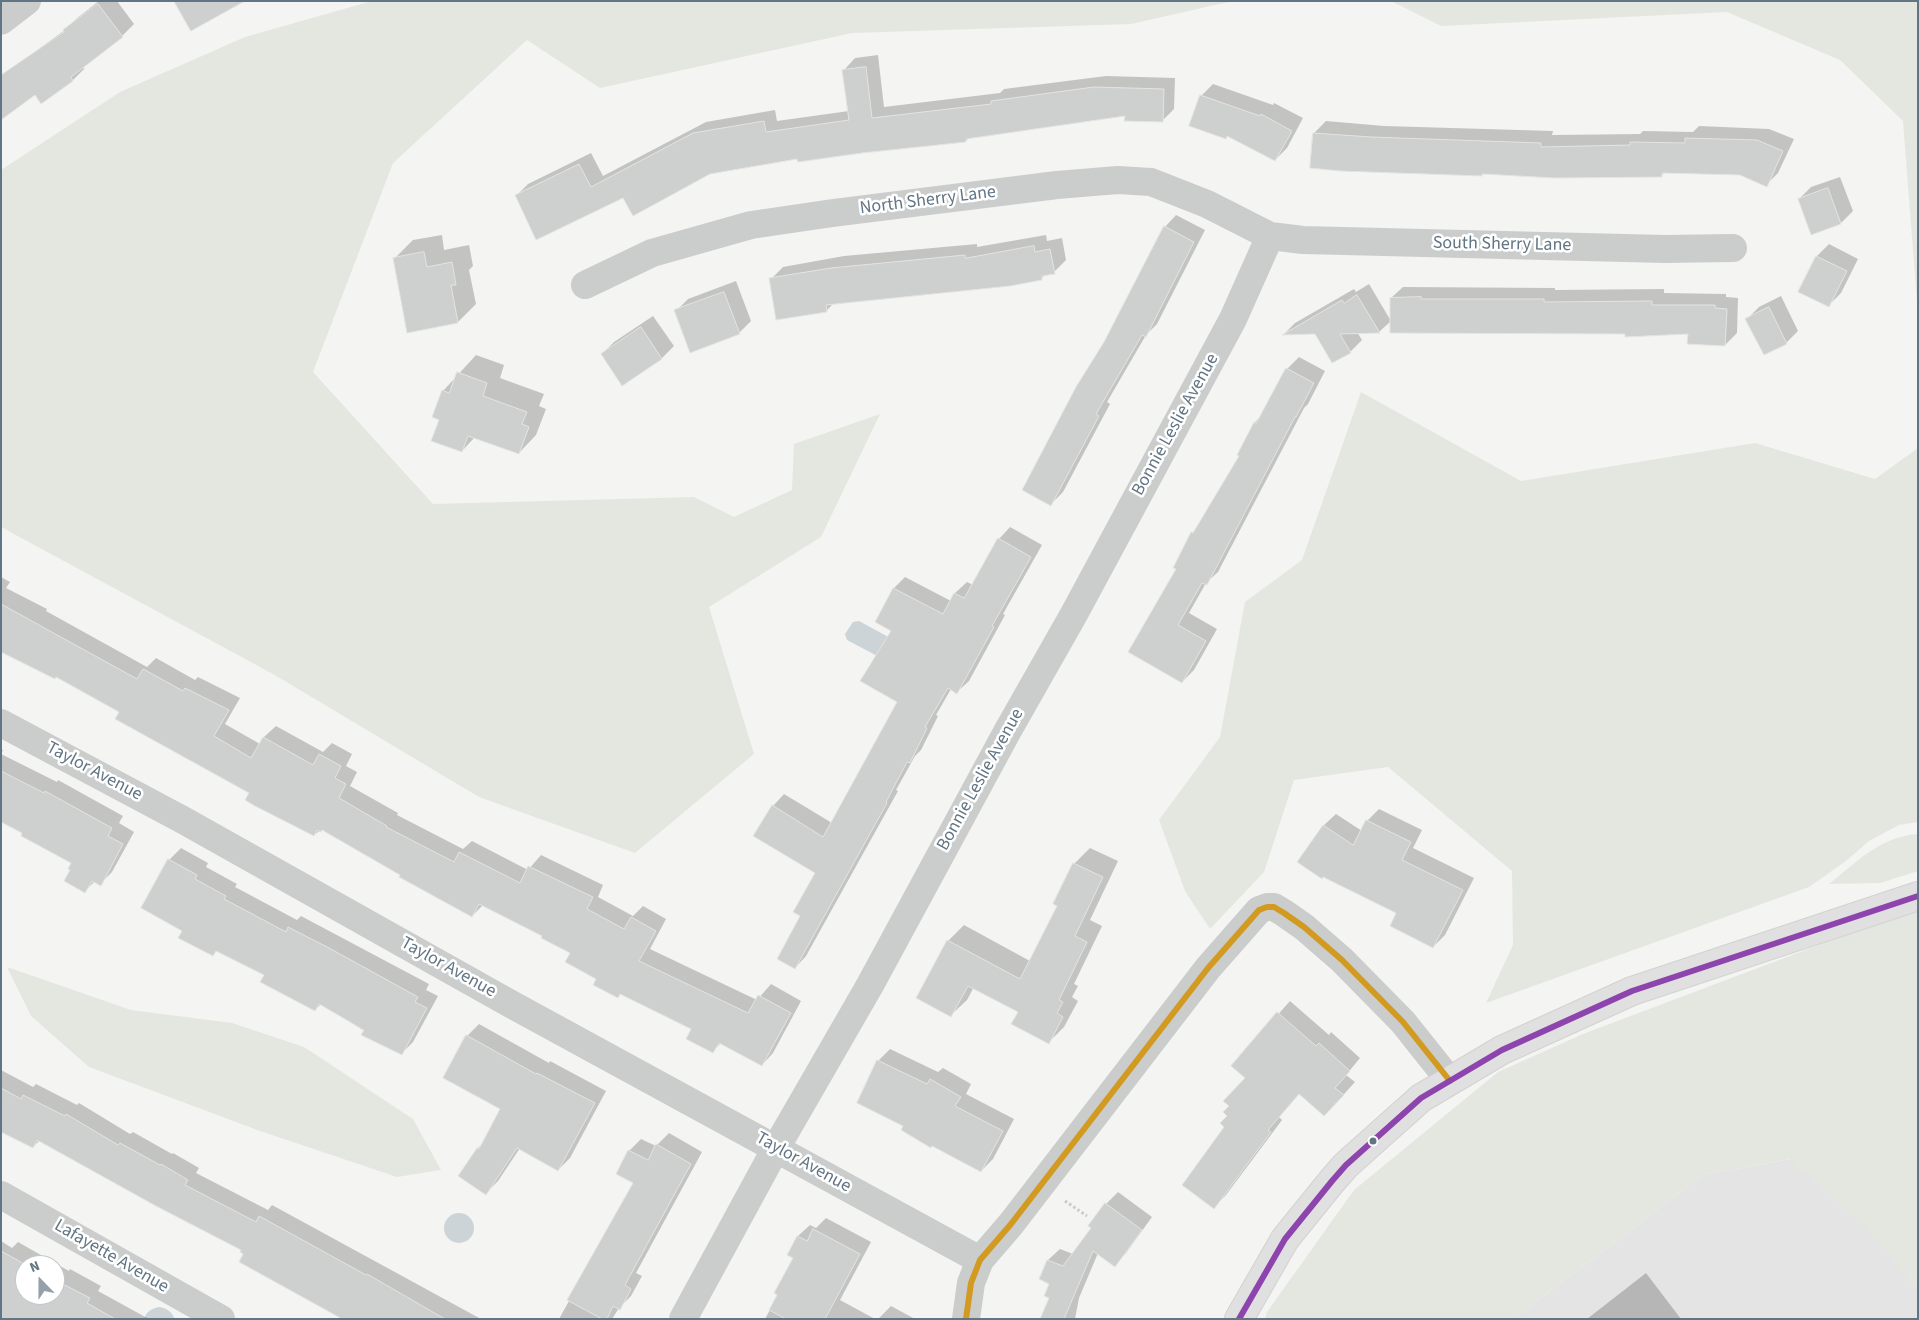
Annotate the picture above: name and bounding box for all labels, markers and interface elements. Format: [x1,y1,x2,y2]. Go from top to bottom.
street label: North Sherry Lane [859,182,997,220]
street label: South Sherry Lane [1433,233,1571,257]
street label: Bonnie Leslie Avenue [1128,350,1224,500]
street label: Bonnie Leslie Avenue [933,705,1029,855]
street label: Taylor Avenue [42,738,146,806]
street label: Taylor Avenue [397,933,499,1003]
street label: Taylor Avenue [752,1128,854,1198]
unlabelled marker [1368,1136,1378,1146]
street label: Lafayette Avenue [50,1216,172,1298]
north arrow [15,1255,65,1305]
text: N [27,1256,43,1278]

